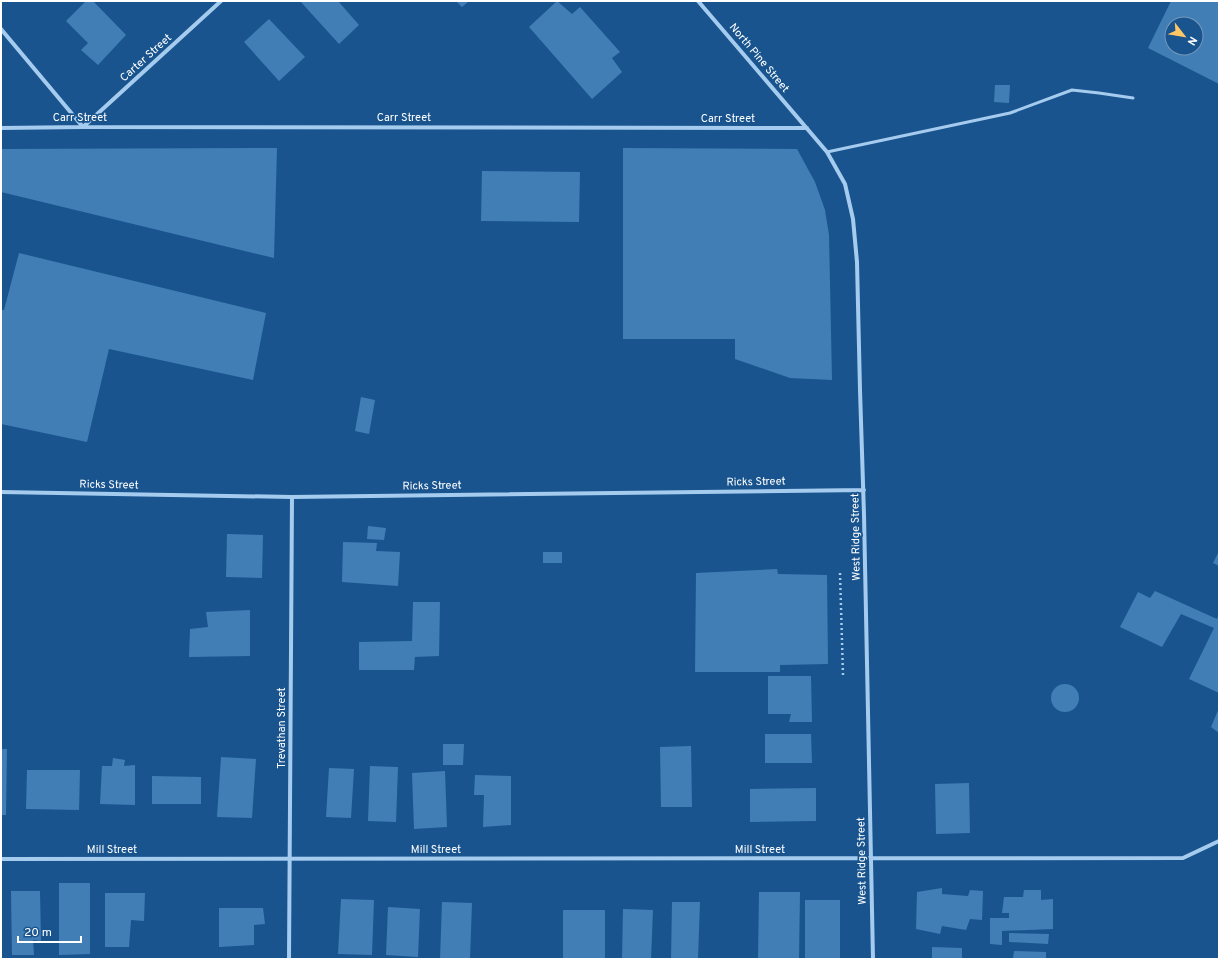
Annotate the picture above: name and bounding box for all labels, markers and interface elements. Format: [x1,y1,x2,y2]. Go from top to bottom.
north arrow [1164,16,1204,56]
street label: North Pine Street [726,21,792,95]
street label: Carter Street [117,31,175,85]
text: N [1184,34,1200,48]
street label: Carr Street [53,111,107,125]
street label: Carr Street [377,111,431,125]
street label: Carr Street [701,112,755,126]
street label: Ricks Street [726,474,786,490]
street label: Ricks Street [79,477,139,493]
street label: Ricks Street [402,478,462,494]
street label: West Ridge Street [848,493,864,581]
street label: Trevathan Street [275,687,289,769]
street label: West Ridge Street [854,817,870,905]
street label: Mill Street [87,843,137,857]
street label: Mill Street [411,843,461,857]
street label: Mill Street [735,843,785,857]
scale bar [18,918,81,944]
text: 20 m [24,925,52,941]

